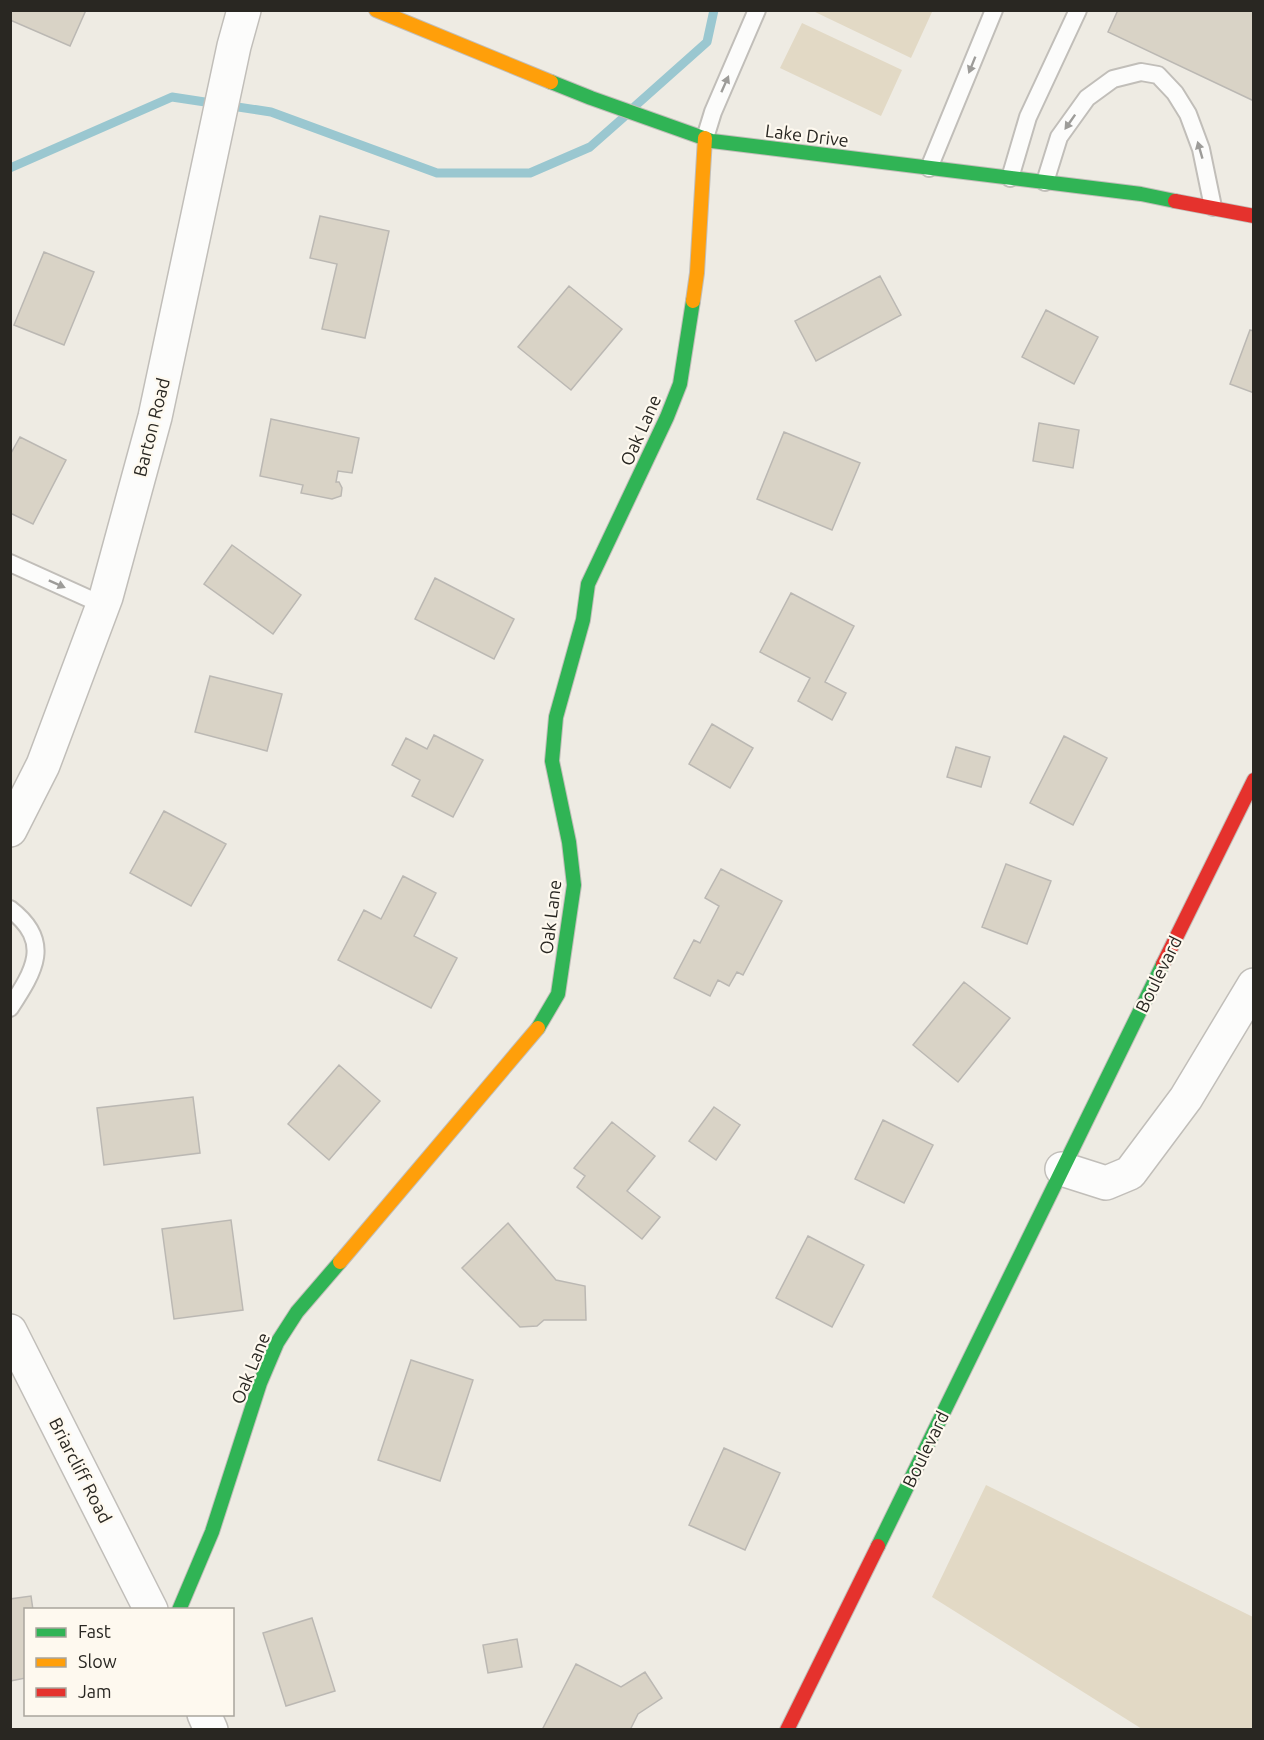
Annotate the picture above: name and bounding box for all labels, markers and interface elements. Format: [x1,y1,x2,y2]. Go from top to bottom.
one-way arrow [967,56,977,74]
one-way arrow [720,74,730,92]
one-way arrow [1064,113,1076,129]
street label: Lake Drive [764,120,850,150]
one-way arrow [1195,141,1204,159]
street label: Barton Road [129,376,173,478]
street label: Oak Lane [616,392,664,468]
one-way arrow [48,579,65,588]
street label: Oak Lane [535,879,565,955]
street label: Boulevard [1131,933,1185,1015]
street label: Oak Lane [227,1329,273,1407]
street label: Boulevard [898,1408,952,1490]
street label: Briarcliff Road [46,1414,116,1526]
legend [24,1608,234,1716]
text: Fast [78,1621,111,1641]
text: Slow [78,1651,117,1671]
text: Jam [78,1681,112,1701]

